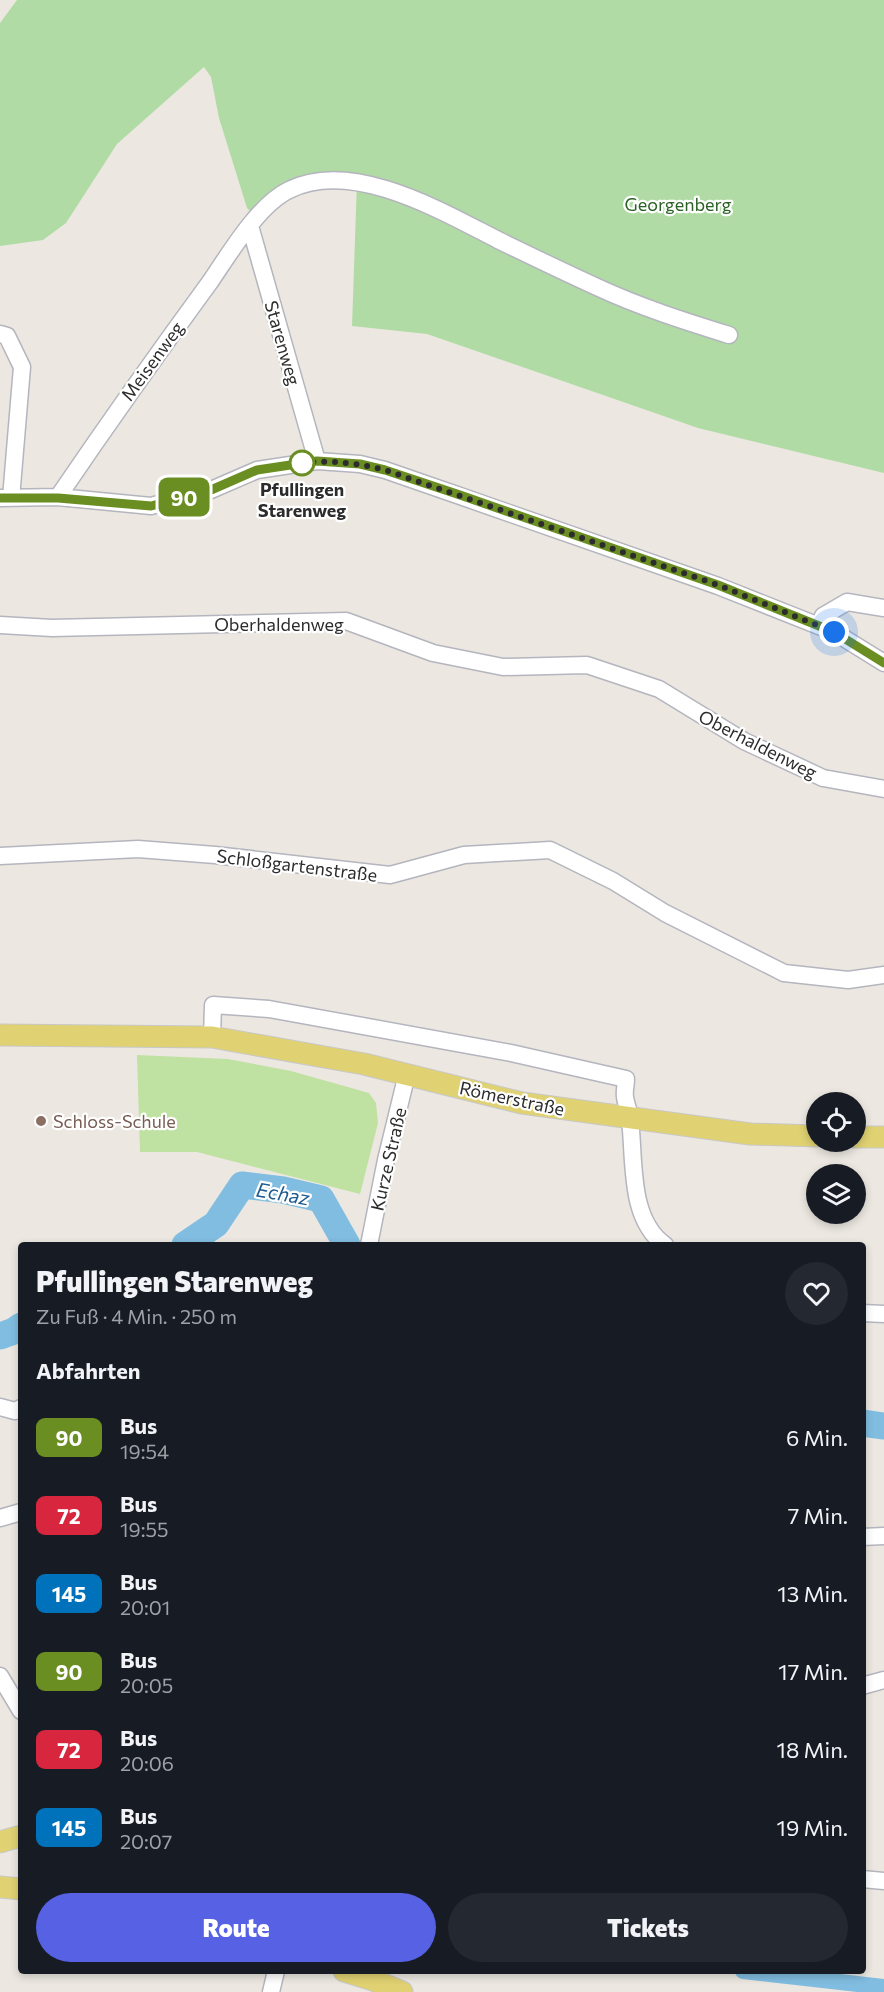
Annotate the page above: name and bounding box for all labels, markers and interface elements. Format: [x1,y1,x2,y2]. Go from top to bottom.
park label: Georgenberg [624,193,732,215]
street label: Starenweg [260,298,306,388]
street label: Meisenweg [116,317,188,405]
marker: Pfullingen Starenweg [289,450,315,476]
line badge: 90 [157,478,211,516]
place label: Pfullingen Starenweg [258,478,346,521]
text: 90 [171,485,197,510]
street label: Oberhaldenweg [214,613,344,635]
your location [819,617,849,647]
street label: Oberhaldenweg [695,705,821,783]
street label: Schloßgartenstraße [216,844,378,886]
street label: Römerstraße [458,1076,566,1120]
map controls [806,1092,866,1224]
button: locate [806,1092,866,1152]
street label: Kurze Straße [365,1105,411,1213]
place label: Schloss-Schule [53,1110,176,1132]
marker: Schloss-Schule [34,1114,48,1128]
button: layers [806,1164,866,1224]
water label: Echaz [255,1177,312,1209]
button: heart [785,1262,848,1325]
text: Pfullingen Starenweg [36,1264,313,1298]
text: Zu Fuß · 4 Min. · 250 m [36,1304,237,1328]
text: Abfahrten [36,1357,140,1384]
text: Bus [120,1412,157,1439]
text: 6 Min. [786,1424,848,1451]
text: 90 [56,1425,82,1450]
text: 19:54 [120,1439,169,1463]
text: Bus [120,1490,157,1517]
text: 7 Min. [788,1502,848,1529]
text: 72 [57,1503,81,1528]
text: 19:55 [120,1517,168,1541]
text: Bus [120,1568,157,1595]
text: 13 Min. [777,1580,848,1607]
text: 145 [52,1581,86,1606]
text: 20:01 [120,1595,170,1619]
text: Bus [120,1646,157,1673]
text: 17 Min. [778,1658,848,1685]
text: 90 [56,1659,82,1684]
text: 20:05 [120,1673,173,1697]
text: Bus [120,1724,157,1751]
text: 18 Min. [777,1736,848,1763]
text: 72 [57,1737,81,1762]
text: 20:06 [120,1751,174,1775]
text: Bus [120,1802,157,1829]
text: 19 Min. [777,1814,848,1841]
text: 145 [52,1815,86,1840]
text: 20:07 [120,1829,172,1853]
button: Route [36,1893,436,1962]
button: Tickets [448,1893,848,1962]

